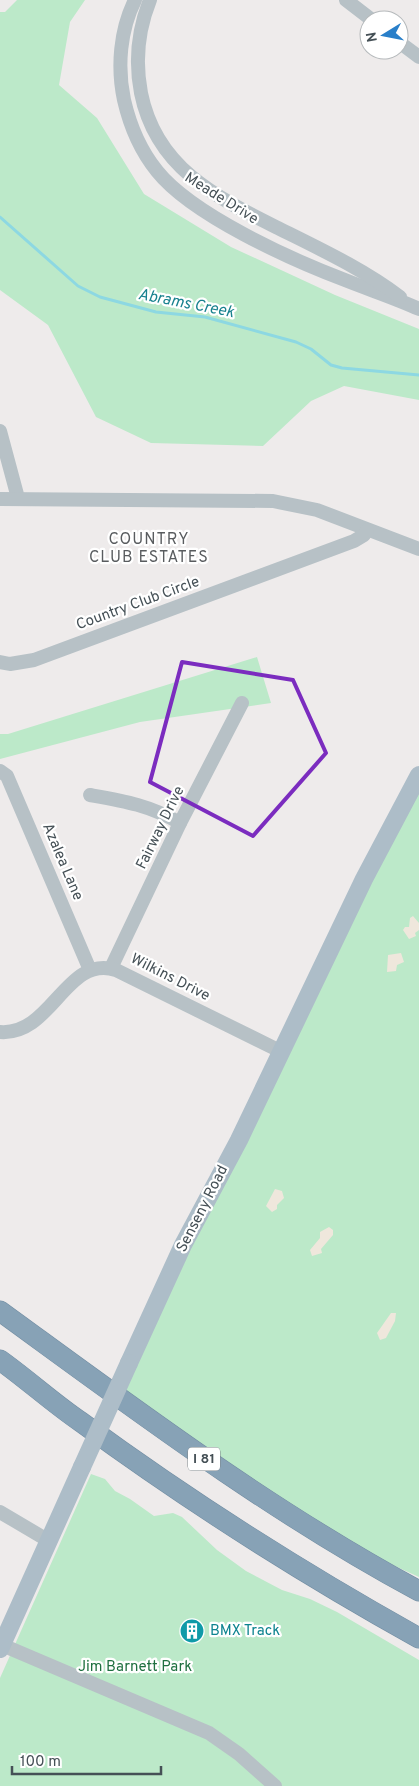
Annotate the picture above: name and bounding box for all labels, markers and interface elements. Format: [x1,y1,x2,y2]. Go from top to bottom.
north arrow [359,10,409,60]
text: N [363,31,382,43]
street label: Meade Drive [180,169,262,229]
water label: Abrams Creek [136,285,237,323]
district label: COUNTRY CLUB ESTATES [89,530,209,568]
street label: Country Club Circle [74,573,202,635]
street label: Fairway Drive [133,783,189,873]
street label: Azalea Lane [37,820,87,904]
street label: Wilkins Drive [127,950,213,1006]
street label: Senseny Road [173,1162,233,1256]
road number: I 81 [188,1448,220,1470]
building icon: BMX Track [179,1618,205,1644]
place label: BMX Track [210,1622,280,1641]
park label: Jim Barnett Park [78,1658,192,1677]
scale bar [12,1744,161,1776]
text: 100 m [20,1753,61,1772]

